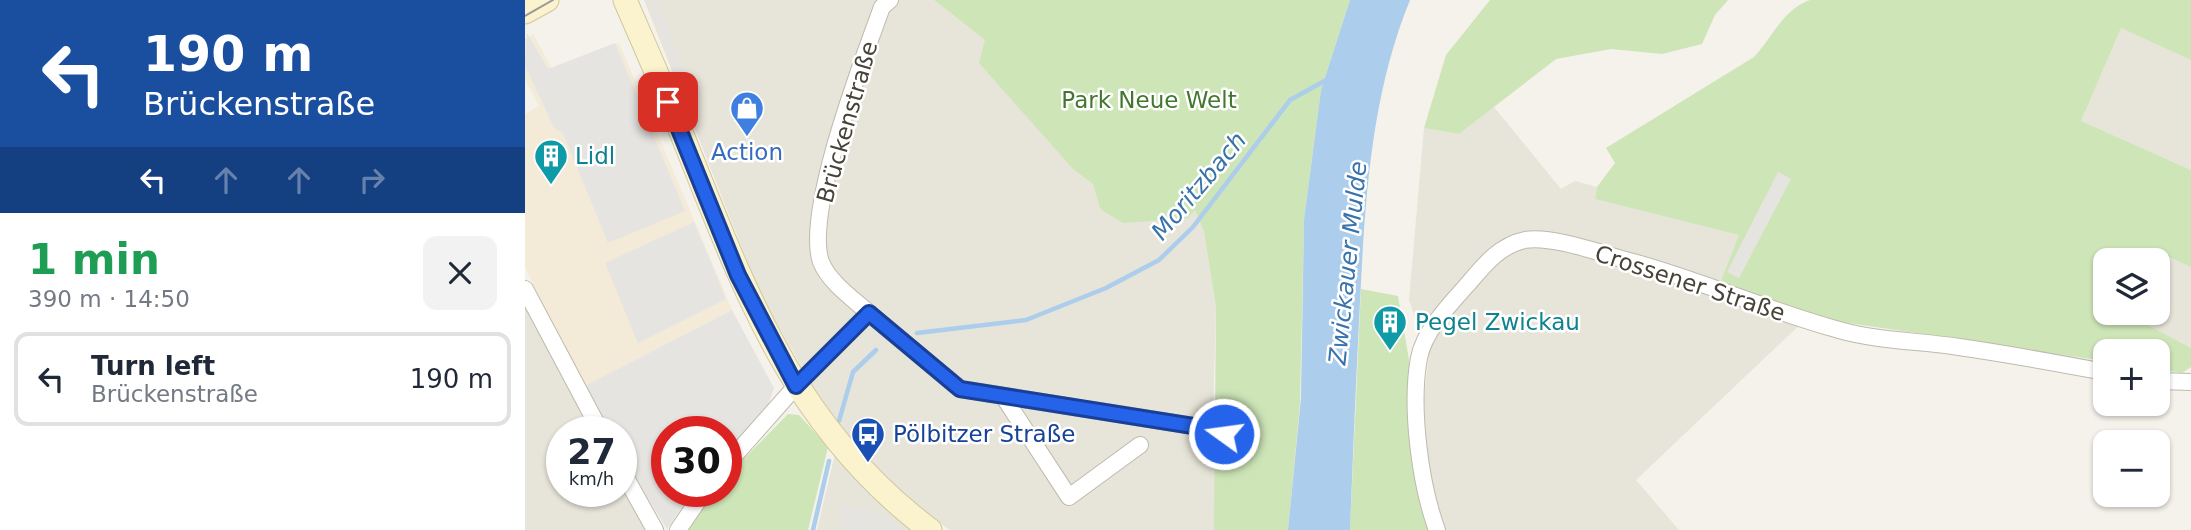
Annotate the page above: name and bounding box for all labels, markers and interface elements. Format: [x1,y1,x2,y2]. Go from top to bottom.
text: 190 m [143,26,313,83]
icon: left [28,28,119,119]
street label: Brückenstraße [812,38,882,206]
pin [638,72,698,132]
icon: arrive [649,83,687,121]
text: Brückenstraße [143,85,375,123]
park label: Park Neue Welt [1061,87,1237,113]
shop icon: Action [728,89,766,138]
water label: Moritzbach [1146,126,1252,246]
building icon: Lidl [532,137,570,186]
place label: Action [711,139,783,165]
place label: Lidl [575,143,615,169]
water label: Zwickauer Mulde [1323,160,1373,367]
icon: left [134,161,172,199]
icon: ahead [207,161,245,199]
icon: ahead [280,161,318,199]
icon: right [353,161,391,199]
text: 1 min [28,235,160,284]
button: close [423,236,497,310]
street label: Crossener Straße [1592,240,1788,326]
map controls [2093,248,2170,507]
button: layers [2093,248,2170,325]
text: 390 m · 14:50 [28,286,190,312]
building icon: Pegel Zwickau [1371,303,1409,352]
place label: Pegel Zwickau [1415,309,1580,335]
button: + [2093,339,2170,416]
text: Turn left [91,351,215,381]
icon: left [32,360,70,398]
text: 190 m [410,364,493,394]
text: Brückenstraße [91,381,258,407]
position arrow [1187,397,1261,471]
bus stop icon: Pölbitzer Straße [849,415,887,464]
speed limit sign: 30 [651,416,742,507]
place label: Pölbitzer Straße [893,421,1075,447]
button: − [2093,430,2170,507]
text: 27 [567,432,616,472]
text: km/h [569,468,614,489]

